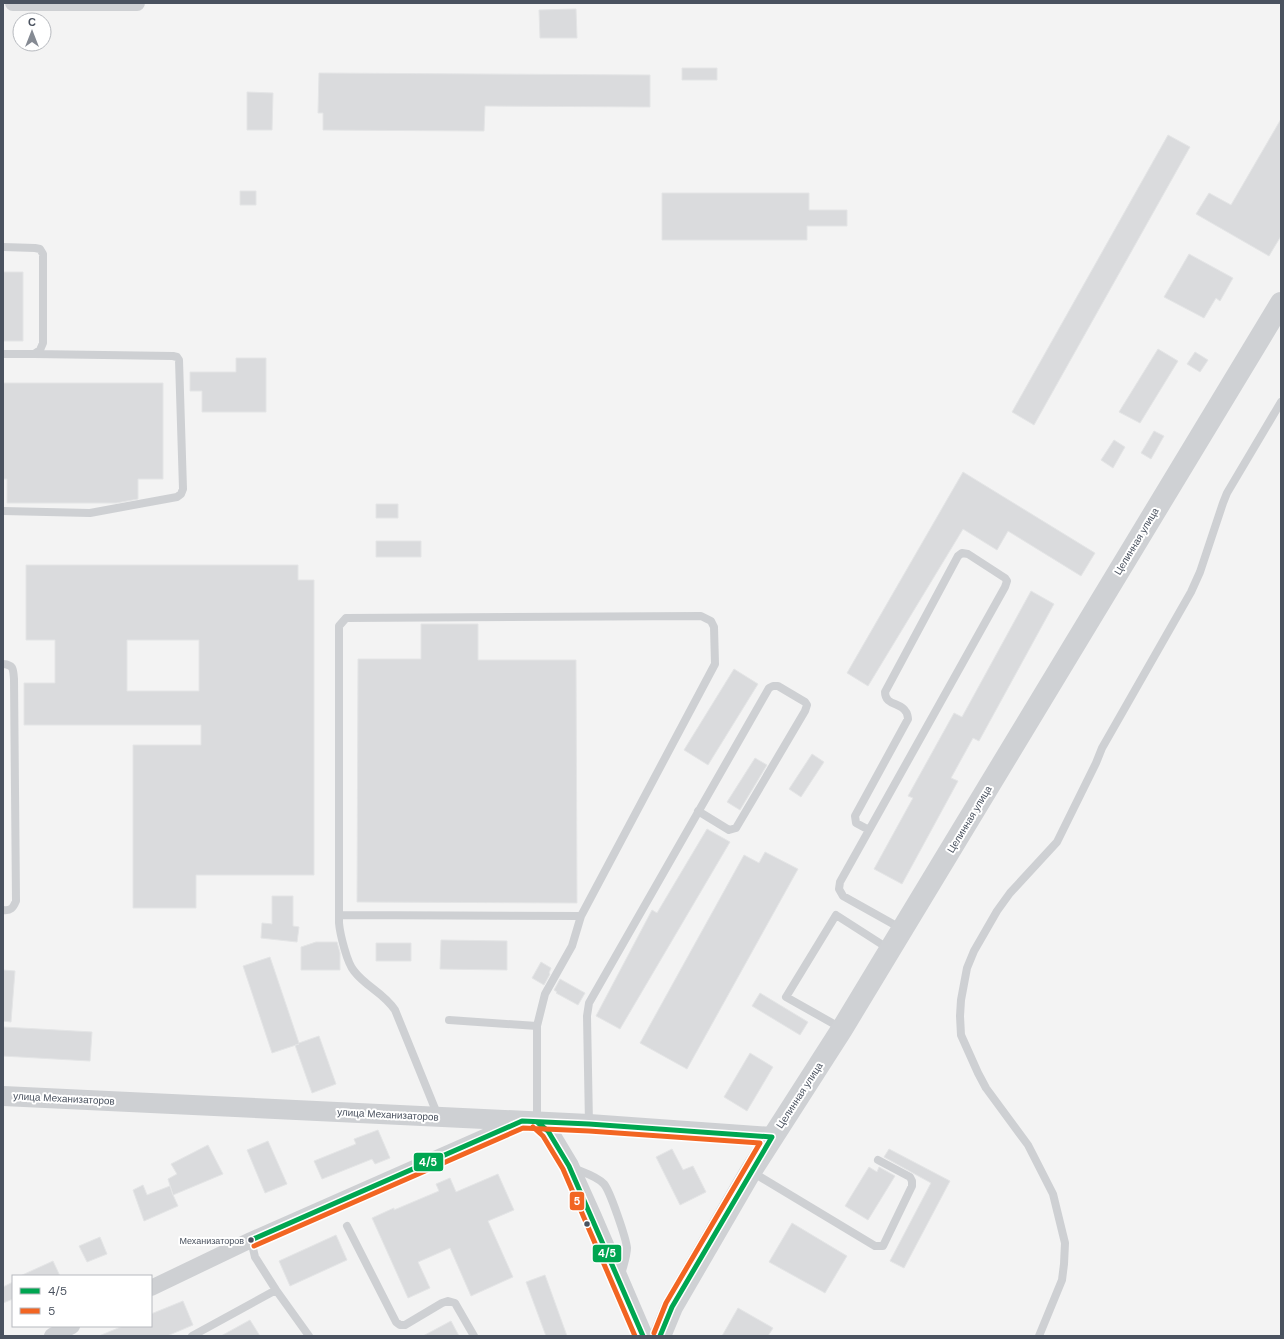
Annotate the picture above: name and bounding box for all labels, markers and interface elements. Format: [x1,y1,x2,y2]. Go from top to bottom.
north arrow [12,12,52,52]
text: С [28,15,36,29]
street label: Целинная улица [1111,505,1162,577]
street label: Целинная улица [944,783,995,855]
street label: Целинная улица [773,1059,826,1131]
street label: улица Механизаторов [13,1089,115,1108]
street label: улица Механизаторов [337,1105,439,1124]
line badge: 4/5 [413,1152,444,1172]
text: 4/5 [419,1155,437,1169]
line badge: 5 [569,1191,585,1211]
text: 5 [574,1194,581,1208]
unlabelled marker [582,1219,592,1229]
place label: Механизаторов [179,1235,244,1247]
marker: Механизаторов [246,1235,256,1245]
line badge: 4/5 [592,1244,622,1263]
text: 4/5 [598,1246,616,1260]
legend [12,1275,152,1327]
text: 4/5 [48,1283,67,1299]
text: 5 [48,1303,55,1319]

